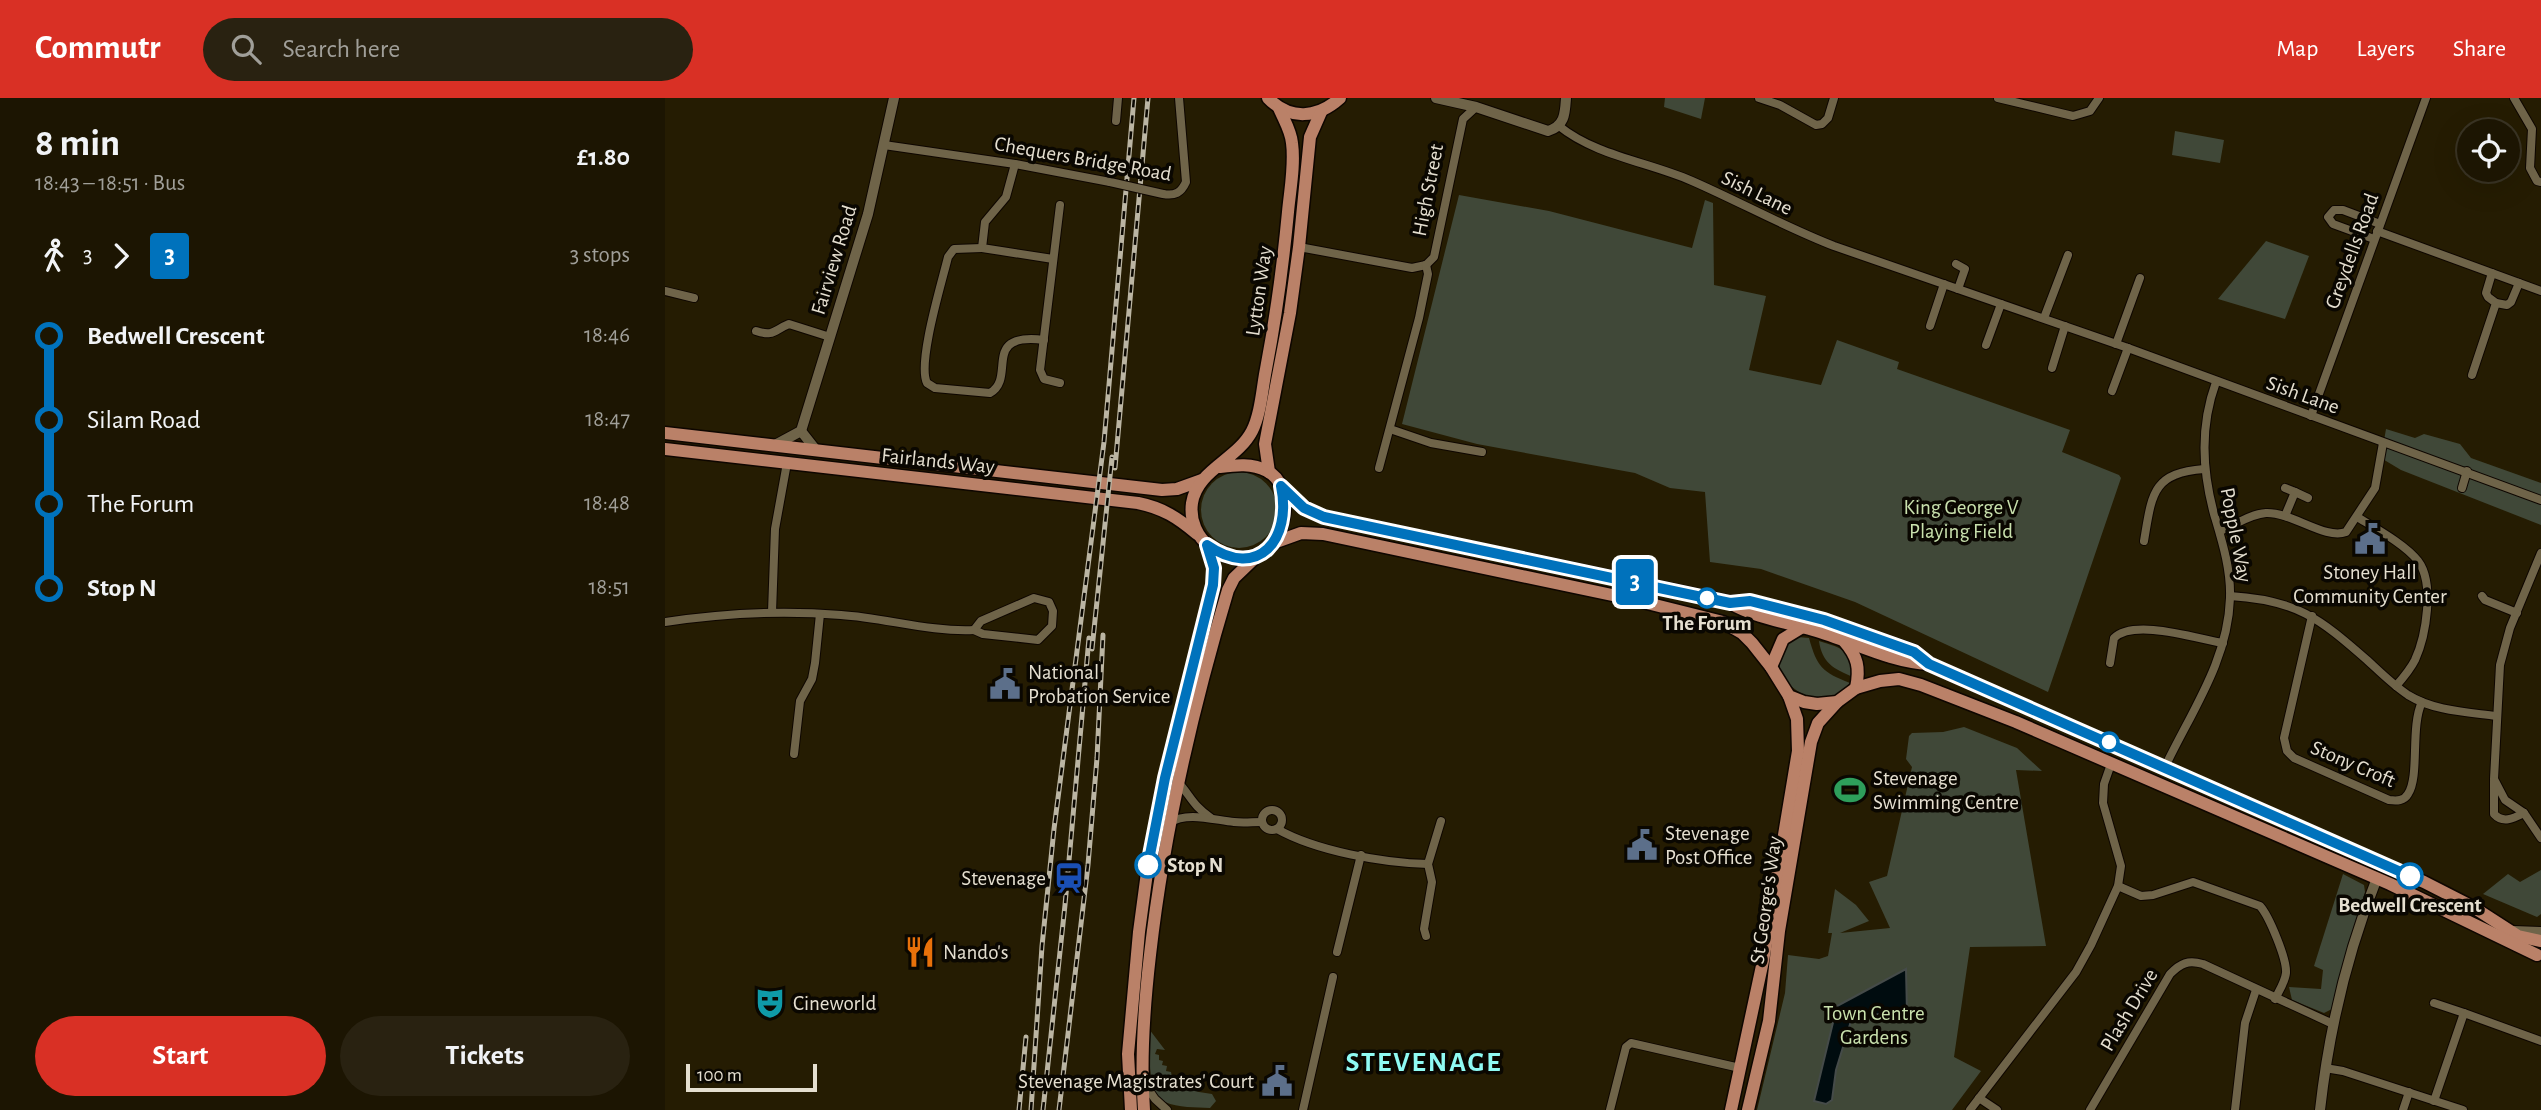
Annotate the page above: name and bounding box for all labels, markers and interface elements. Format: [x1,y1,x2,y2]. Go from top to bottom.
search box [203,18,693,81]
icon: search [227,30,265,68]
text: Commutr [35,32,161,65]
text: Search here [283,36,400,62]
text: Map [2276,37,2318,61]
text: Layers [2356,37,2415,61]
text: Share [2453,37,2506,61]
map controls [2457,119,2520,182]
button: locate [2457,119,2520,182]
text: 8 min [35,125,120,163]
street label: Chequers Bridge Road [993,133,1173,185]
street label: High Street [1409,142,1447,238]
text: £1.80 [577,144,630,170]
street label: Sish Lane [1718,167,1796,219]
text: 18:43 – 18:51 · Bus [35,172,185,195]
street label: Greydells Road [2321,190,2383,312]
street label: Fairview Road [807,203,861,317]
icon: walk [35,237,73,275]
icon: forward [102,237,140,275]
text: 3 [83,244,92,267]
text: 3 [164,244,175,268]
text: 3 stops [570,244,630,267]
street label: Lytton Way [1242,245,1276,337]
text: Bedwell Crescent [87,323,265,349]
text: 18:46 [584,324,630,347]
street label: Sish Lane [2264,372,2342,418]
text: Silam Road [87,407,201,433]
text: 18:47 [585,408,630,431]
street label: Fairlands Way [880,445,996,477]
street label: Popple Way [2217,486,2255,584]
text: The Forum [87,491,194,517]
text: 18:48 [584,492,630,515]
park label: King George V Playing Field [1903,497,2019,542]
public building icon: Stoney Hall Community Center [2353,522,2387,556]
line badge: 3 [1612,559,1658,605]
place label: Stoney Hall Community Center [2293,562,2447,607]
text: 3 [1630,570,1640,594]
text: Stop N [87,575,157,601]
text: 18:51 [588,576,630,599]
marker: The Forum [1697,588,1717,608]
place label: The Forum [1662,613,1752,634]
place label: National Probation Service [1028,662,1170,707]
public building icon: National Probation Service [988,667,1022,701]
unlabelled marker [2099,732,2119,752]
street label: Stony Croft [2308,737,2399,791]
place label: Stevenage Swimming Centre [1873,768,2019,813]
sports icon: Stevenage Swimming Centre [1833,773,1867,807]
place label: Stevenage Post Office [1665,823,1752,868]
public building icon: Stevenage Post Office [1625,828,1659,862]
street label: St George's Way [1747,835,1785,965]
marker: Stop N [1135,852,1161,878]
place label: Stop N [1167,855,1223,876]
station icon: Stevenage [1052,861,1086,895]
marker: Bedwell Crescent [2397,863,2423,889]
place label: Stevenage [961,868,1046,889]
place label: Bedwell Crescent [2338,895,2482,916]
restaurant icon: Nando's [903,935,937,969]
place label: Nando's [943,942,1009,963]
street label: Plash Drive [2096,965,2162,1055]
theatre icon: Cineworld [753,986,787,1020]
place label: Cineworld [793,993,876,1014]
park label: Town Centre Gardens [1823,1003,1925,1048]
button: Start [35,1016,326,1096]
button: Tickets [340,1016,630,1096]
district label: STEVENAGE [1345,1049,1503,1077]
scale bar [686,1061,817,1093]
public building icon: Stevenage Magistrates' Court [1260,1064,1294,1098]
text: 100 m [697,1066,742,1085]
place label: Stevenage Magistrates' Court [1018,1071,1254,1092]

